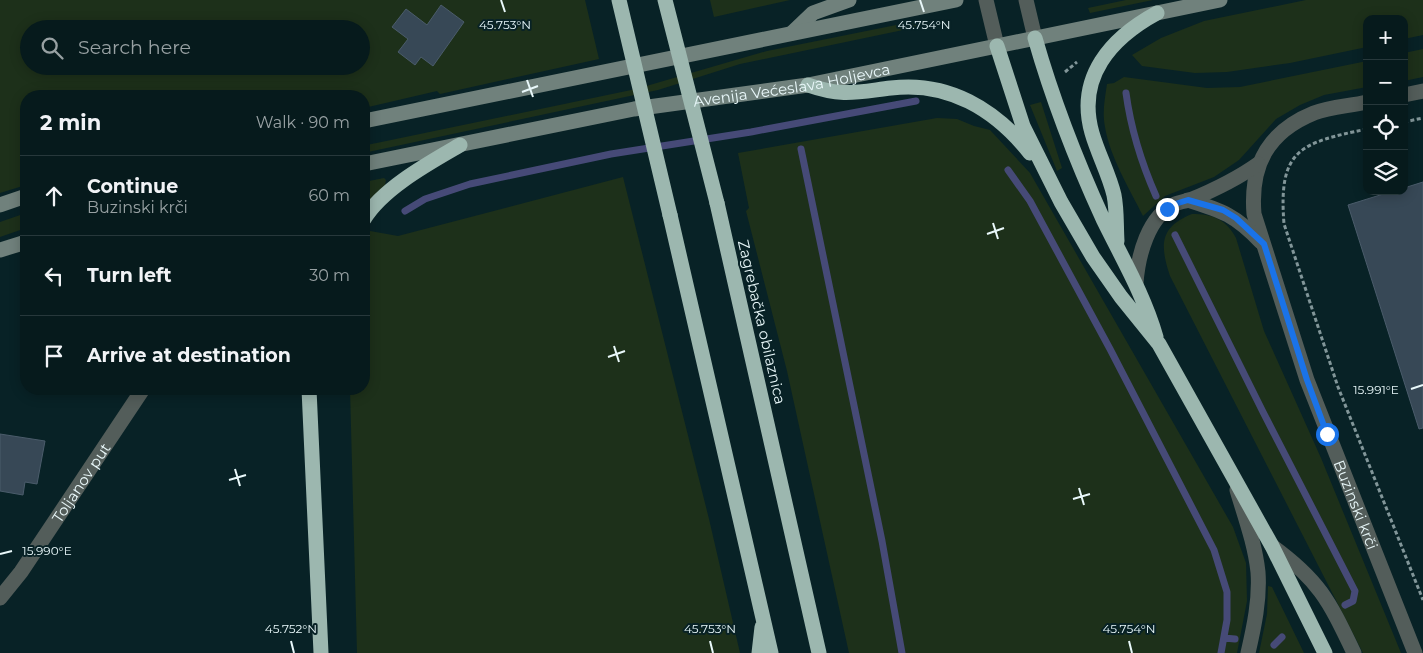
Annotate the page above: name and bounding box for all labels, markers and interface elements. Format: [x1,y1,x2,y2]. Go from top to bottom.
map controls [1363,15,1408,195]
button: + [1363,15,1408,60]
text: 45.753°N [479,17,531,32]
text: 45.754°N [897,17,951,32]
search box [20,20,370,75]
icon: search [38,34,66,62]
text: Search here [78,36,191,59]
street label: Avenija Većeslava Holjevca [692,59,892,110]
button: − [1363,60,1408,105]
button: locate [1363,105,1408,150]
text: 2 min [40,110,101,135]
text: Walk · 90 m [256,113,350,132]
button: layers [1363,150,1408,195]
text: Continue [87,175,178,198]
icon: ahead [40,182,68,210]
text: 60 m [308,186,350,205]
text: Buzinski krči [87,198,188,217]
route end [1156,198,1179,221]
street label: Zagrebačka obilaznica [734,238,790,406]
icon: left [40,262,68,290]
text: Turn left [87,264,172,287]
text: 30 m [309,266,350,285]
icon: arrive [40,342,68,370]
text: Arrive at destination [87,344,291,367]
text: 15.991°E [1353,382,1399,397]
route start [1316,423,1339,446]
street label: Toljanov put [47,439,114,526]
street label: Buzinski krči [1330,457,1383,552]
text: 15.990°E [22,543,72,558]
text: 45.752°N [265,621,317,636]
text: 45.753°N [684,621,736,636]
text: 45.754°N [1102,621,1156,636]

